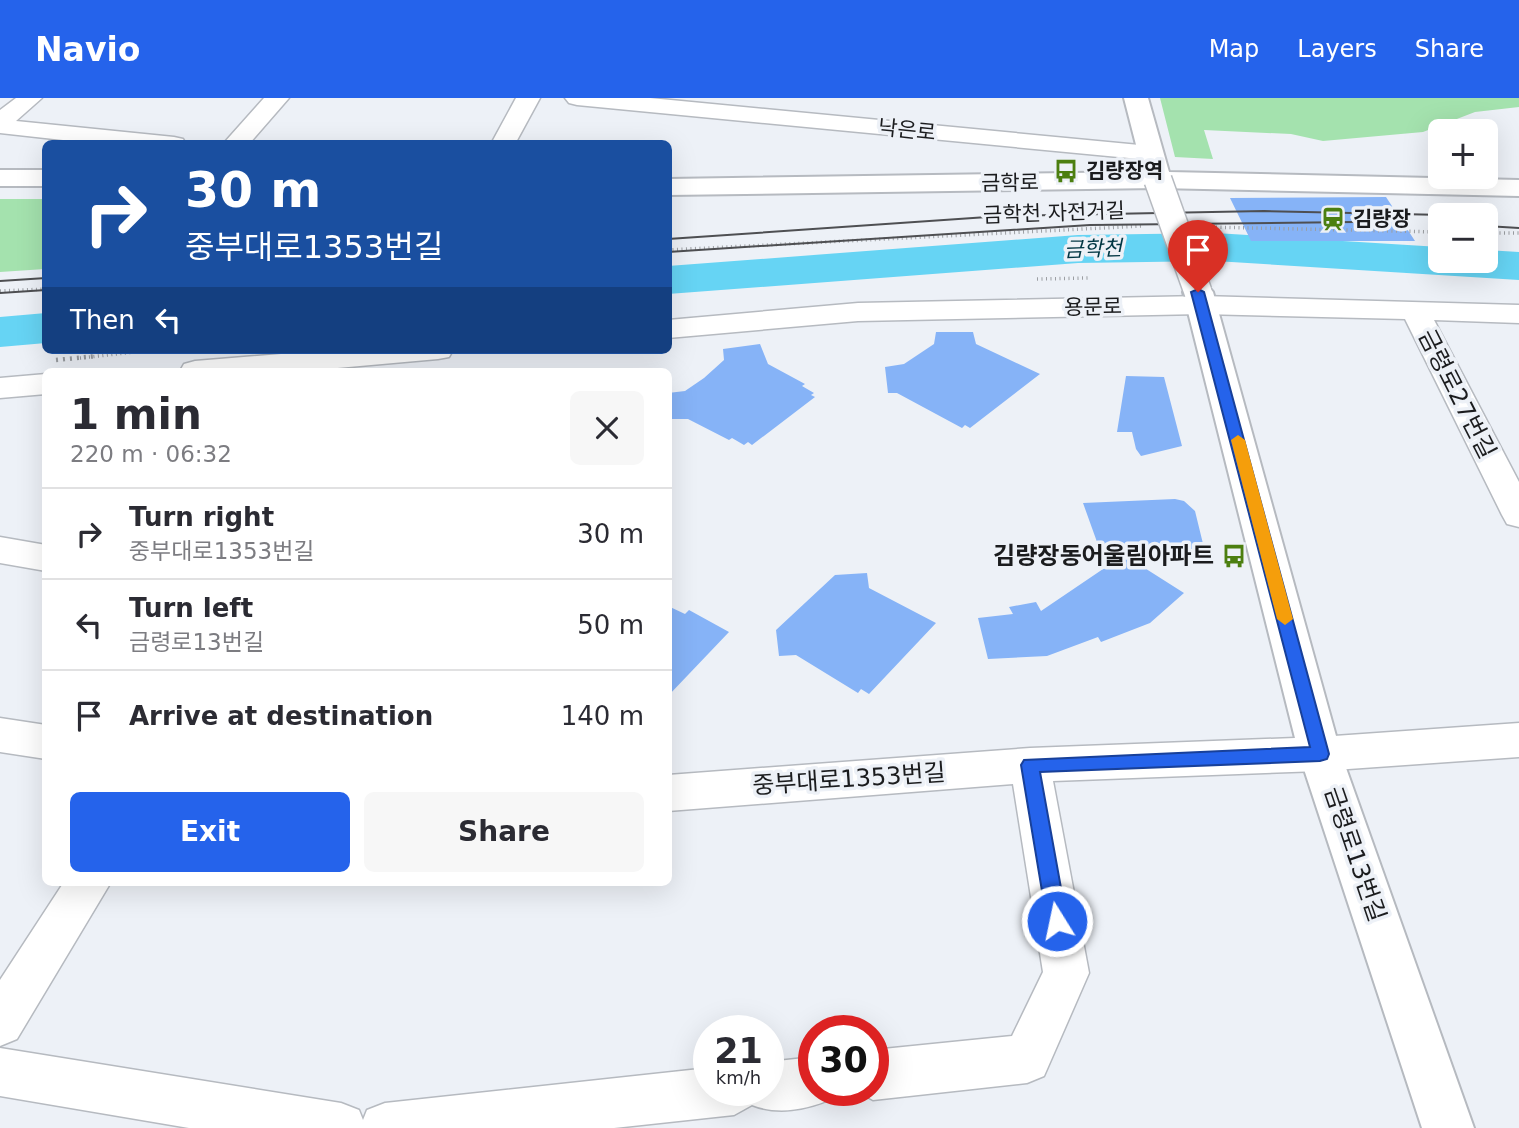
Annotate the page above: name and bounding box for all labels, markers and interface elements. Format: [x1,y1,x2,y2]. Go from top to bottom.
text: Navio [35,30,140,69]
text: Map [1209,35,1259,63]
text: Layers [1297,35,1377,63]
text: Share [1415,35,1484,63]
street label: 낙은로 [877,115,937,145]
map controls [1428,119,1498,273]
button: + [1428,119,1498,189]
bus stop icon: 김량장역 [1052,157,1080,185]
place label: 김량장역 [1086,159,1163,183]
text: 30 m [185,162,321,219]
icon: right [70,168,161,259]
street label: 금학로 [981,170,1039,196]
street label: 금학천 자전거길 [983,199,1125,227]
button: − [1428,203,1498,273]
station icon: 김량장 [1319,205,1347,233]
place label: 김량장 [1353,207,1411,231]
pin [1168,220,1228,292]
text: 중부대로1353번길 [185,228,443,266]
icon: arrive [1179,231,1217,269]
water label: 금학천 [1064,236,1125,262]
street label: 용문로 [1064,294,1122,320]
icon: left [149,301,187,339]
text: Then [70,305,135,335]
street label: 금령로27번길 [1413,325,1501,463]
text: 1 min [70,390,202,439]
button: close [570,391,644,465]
text: 220 m · 06:32 [70,441,232,467]
text: Turn right [129,502,274,532]
icon: right [70,515,108,553]
text: 30 m [577,519,644,549]
text: 중부대로1353번길 [129,538,315,564]
place label: 김량장동어울림아파트 [993,542,1214,570]
bus stop icon: 김량장동어울림아파트 [1220,542,1248,570]
text: Turn left [129,593,253,623]
icon: left [70,606,108,644]
text: 50 m [577,610,644,640]
text: 금령로13번길 [129,629,264,655]
icon: arrive [70,697,108,735]
text: Arrive at destination [129,701,433,731]
text: 140 m [561,701,644,731]
street label: 중부대로1353번길 [751,758,947,800]
street label: 금령로13번길 [1319,783,1391,925]
button: Exit [70,792,350,872]
button: Share [364,792,644,872]
position arrow [1020,884,1094,958]
speed limit sign: 30 [798,1015,889,1106]
text: 21 [714,1031,763,1071]
text: km/h [716,1067,761,1088]

